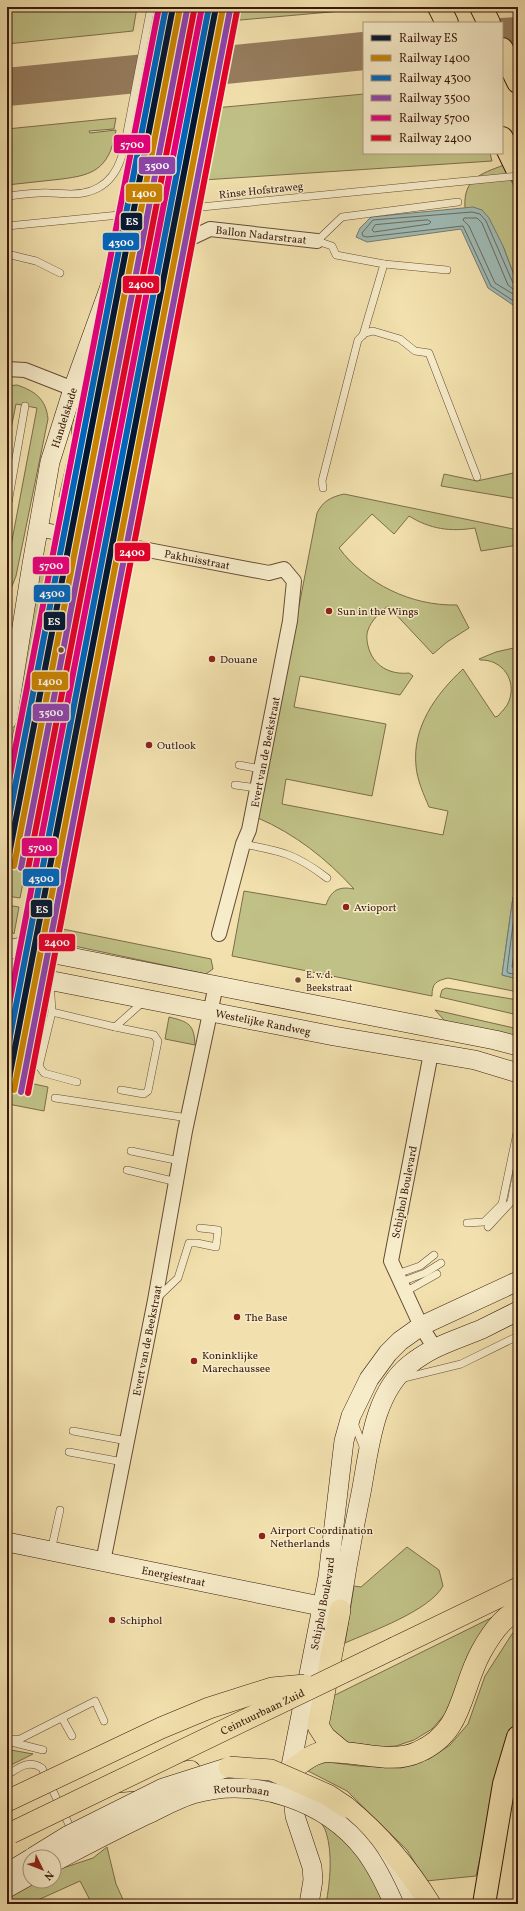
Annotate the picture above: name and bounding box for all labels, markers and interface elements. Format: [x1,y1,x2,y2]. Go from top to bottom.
legend [363,22,503,154]
text: Railway ES [399,31,458,47]
text: Railway 1400 [399,51,470,67]
text: Railway 4300 [399,71,471,87]
text: Railway 3500 [399,91,470,107]
text: Railway 5700 [399,111,470,127]
text: Railway 2400 [399,131,472,147]
line badge: 5700 [113,134,151,154]
text: 5700 [120,138,144,153]
line badge: 3500 [138,156,176,175]
text: 3500 [145,159,169,174]
street label: Rinse Hofstraweg [218,180,305,203]
line badge: 1400 [125,183,163,203]
text: 1400 [132,187,156,202]
line badge: ES [120,212,143,231]
text: ES [125,215,139,230]
street label: Ballon Nadarstraat [215,224,307,249]
line badge: 4300 [102,232,140,251]
text: 4300 [108,236,134,251]
line badge: 2400 [122,275,160,294]
text: 2400 [128,278,154,293]
street label: Handelskade [49,386,82,450]
line badge: 2400 [114,542,151,562]
text: 2400 [119,546,145,561]
street label: Pakhuisstraat [163,547,231,574]
line badge: 5700 [32,556,70,575]
text: 5700 [39,559,63,574]
line badge: 4300 [33,584,71,603]
text: 4300 [39,587,65,602]
place label: Sun in the Wings [337,605,419,620]
marker: Sun in the Wings [324,606,334,616]
line badge: ES [43,611,66,631]
text: ES [47,615,61,630]
unlabelled marker [56,645,66,655]
place label: Douane [220,653,257,668]
marker: Douane [207,654,217,664]
line badge: 1400 [31,671,69,691]
text: 1400 [38,675,62,690]
street label: Evert van de Beekstraat [248,695,285,809]
line badge: 3500 [32,703,70,722]
text: 3500 [39,706,63,721]
place label: Outlook [157,739,196,754]
marker: Outlook [144,740,154,750]
line badge: 5700 [21,837,58,857]
text: 5700 [28,841,52,856]
line badge: 4300 [22,868,60,887]
text: 4300 [28,872,54,887]
line badge: ES [30,899,53,918]
place label: Avioport [354,901,397,916]
marker: Avioport [341,902,351,912]
text: ES [35,903,49,918]
line badge: 2400 [38,933,76,952]
text: 2400 [44,936,70,951]
place label: E. v. d. Beekstraat [306,968,353,995]
marker: E. v. d. Beekstraat [293,975,303,985]
street label: Westelijke Randweg [214,1007,312,1040]
street label: Schiphol Boulevard [389,1145,422,1240]
street label: Evert van de Beekstraat [130,1284,167,1397]
place label: The Base [245,1311,287,1326]
marker: The Base [232,1312,242,1322]
place label: Koninklijke Marechaussee [202,1349,270,1377]
marker: Koninklijke Marechaussee [189,1356,199,1366]
place label: Airport Coordination Netherlands [270,1524,373,1552]
marker: Airport Coordination Netherlands [257,1531,267,1541]
street label: Schiphol Boulevard [308,1556,339,1651]
street label: Energiestraat [140,1564,207,1591]
place label: Schiphol [120,1614,162,1629]
marker: Schiphol [107,1615,117,1625]
street label: Ceintuurbaan Zuid [218,1686,307,1740]
street label: Retourbaan [213,1782,271,1801]
north arrow [22,1849,62,1889]
text: N [40,1867,56,1883]

